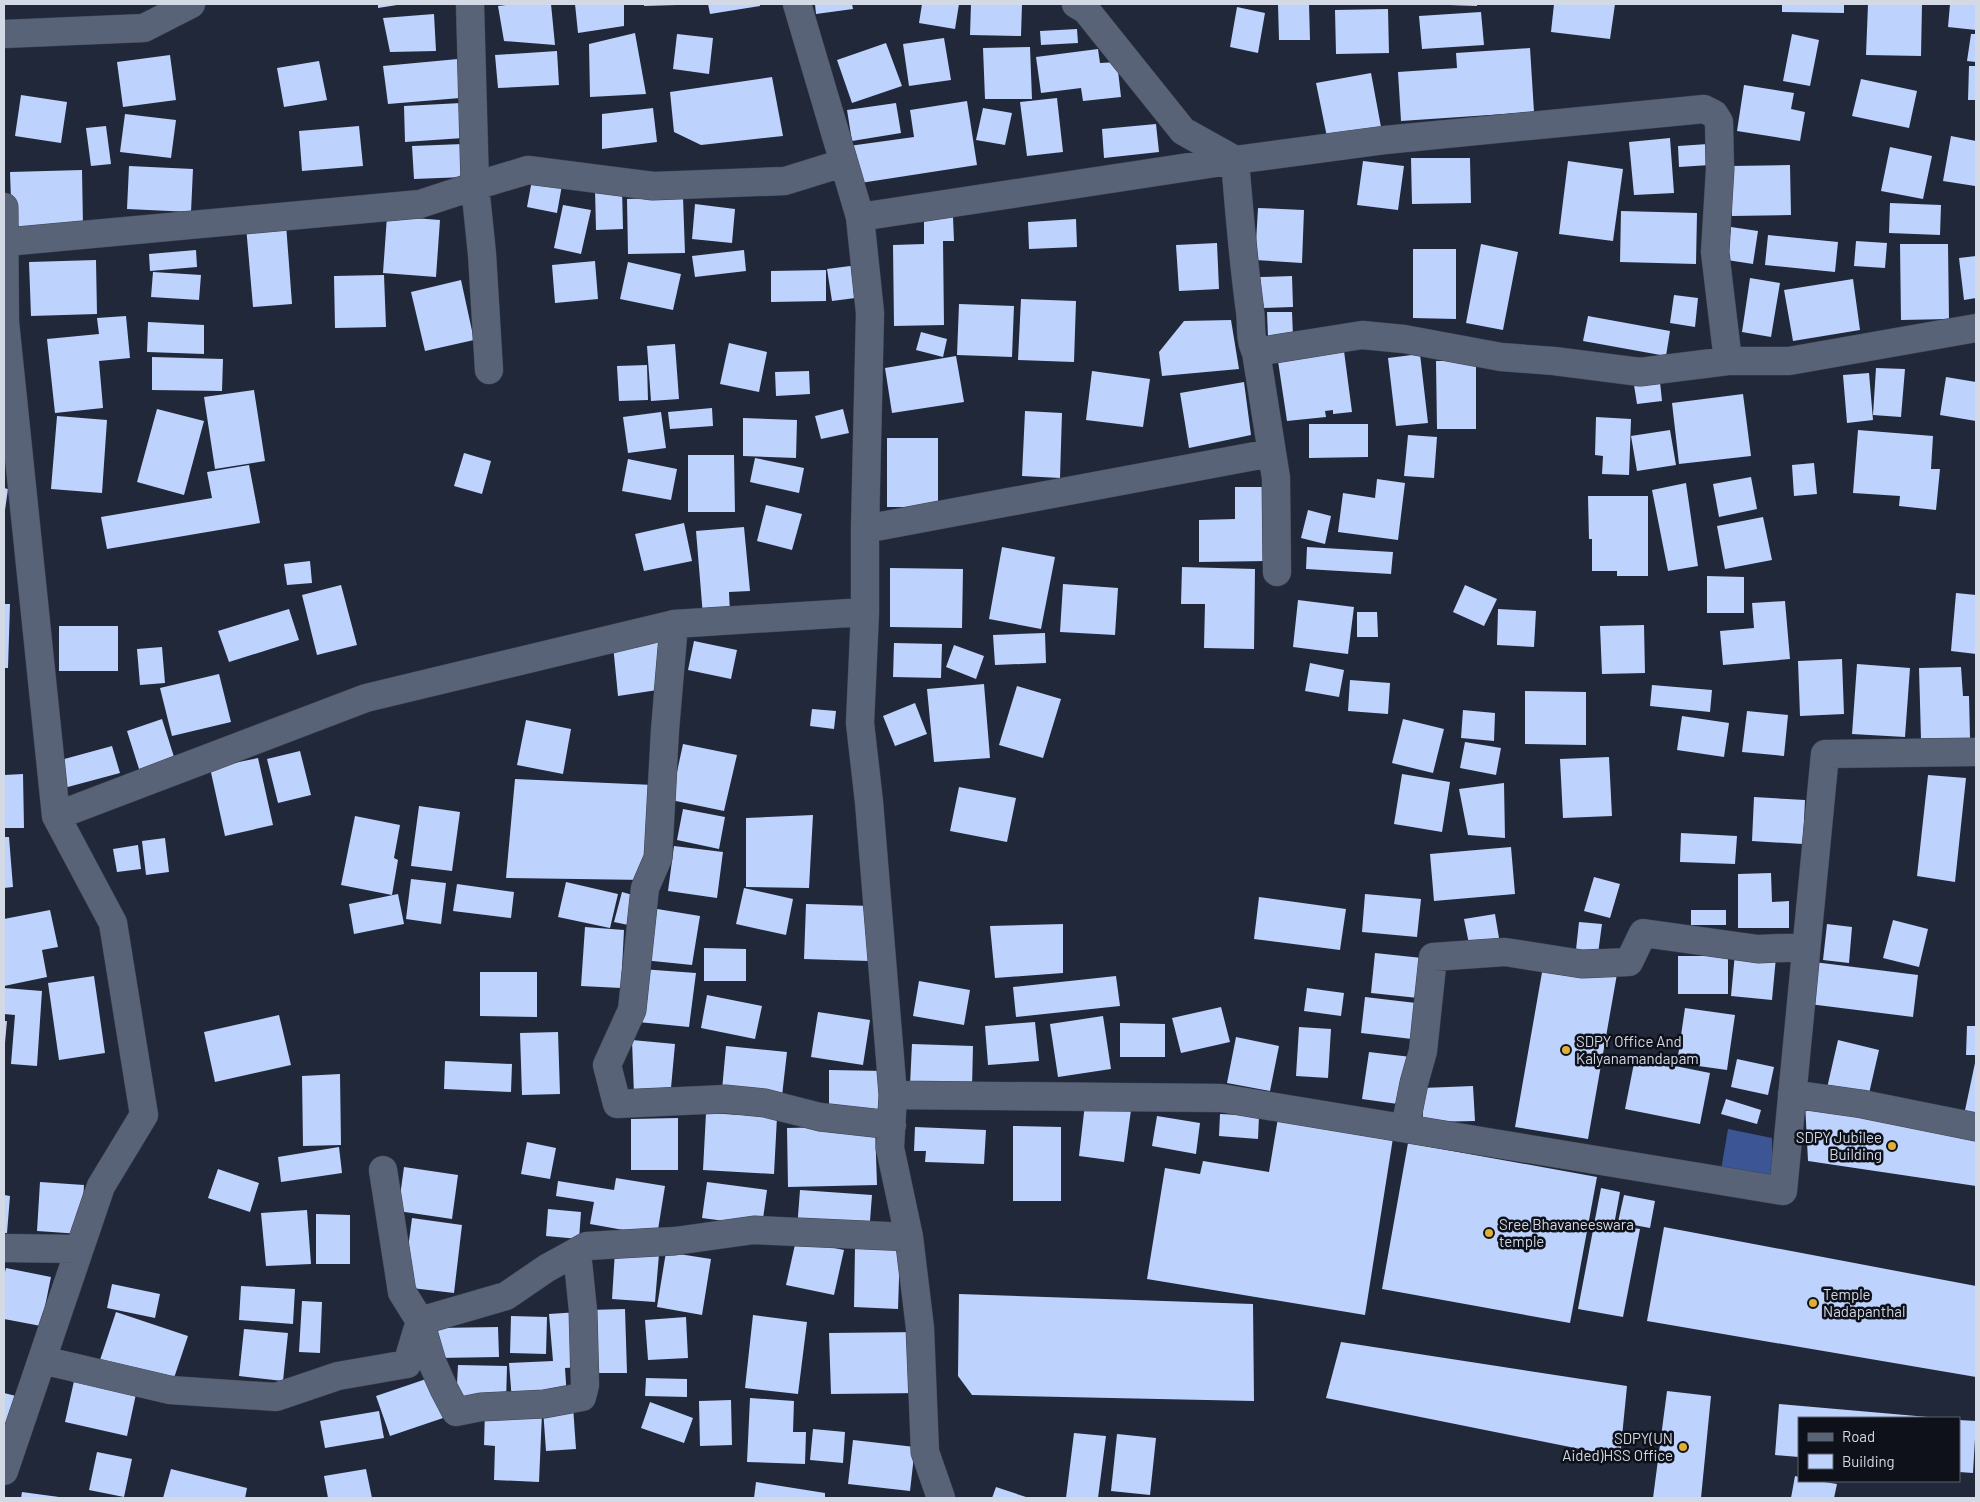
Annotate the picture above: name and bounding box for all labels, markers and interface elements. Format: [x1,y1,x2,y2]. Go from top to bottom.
place label: SDPY Office And Kalyanamandapam [1576,1032,1699,1067]
marker: SDPY Office And Kalyanamandapam [1560,1044,1572,1056]
place label: SDPY Jubilee Building [1796,1128,1882,1163]
marker: SDPY Jubilee Building [1886,1140,1898,1152]
place label: Sree Bhavaneeswara temple [1499,1215,1634,1250]
marker: Sree Bhavaneeswara temple [1483,1227,1495,1239]
place label: Temple Nadapanthal [1823,1285,1905,1320]
marker: Temple Nadapanthal [1807,1297,1819,1309]
legend [1798,1417,1960,1482]
text: Road [1842,1427,1875,1445]
place label: SDPY(UN Aided)HSS Office [1562,1429,1673,1464]
marker: SDPY(UN Aided)HSS Office [1677,1441,1689,1453]
text: Building [1842,1452,1895,1470]

